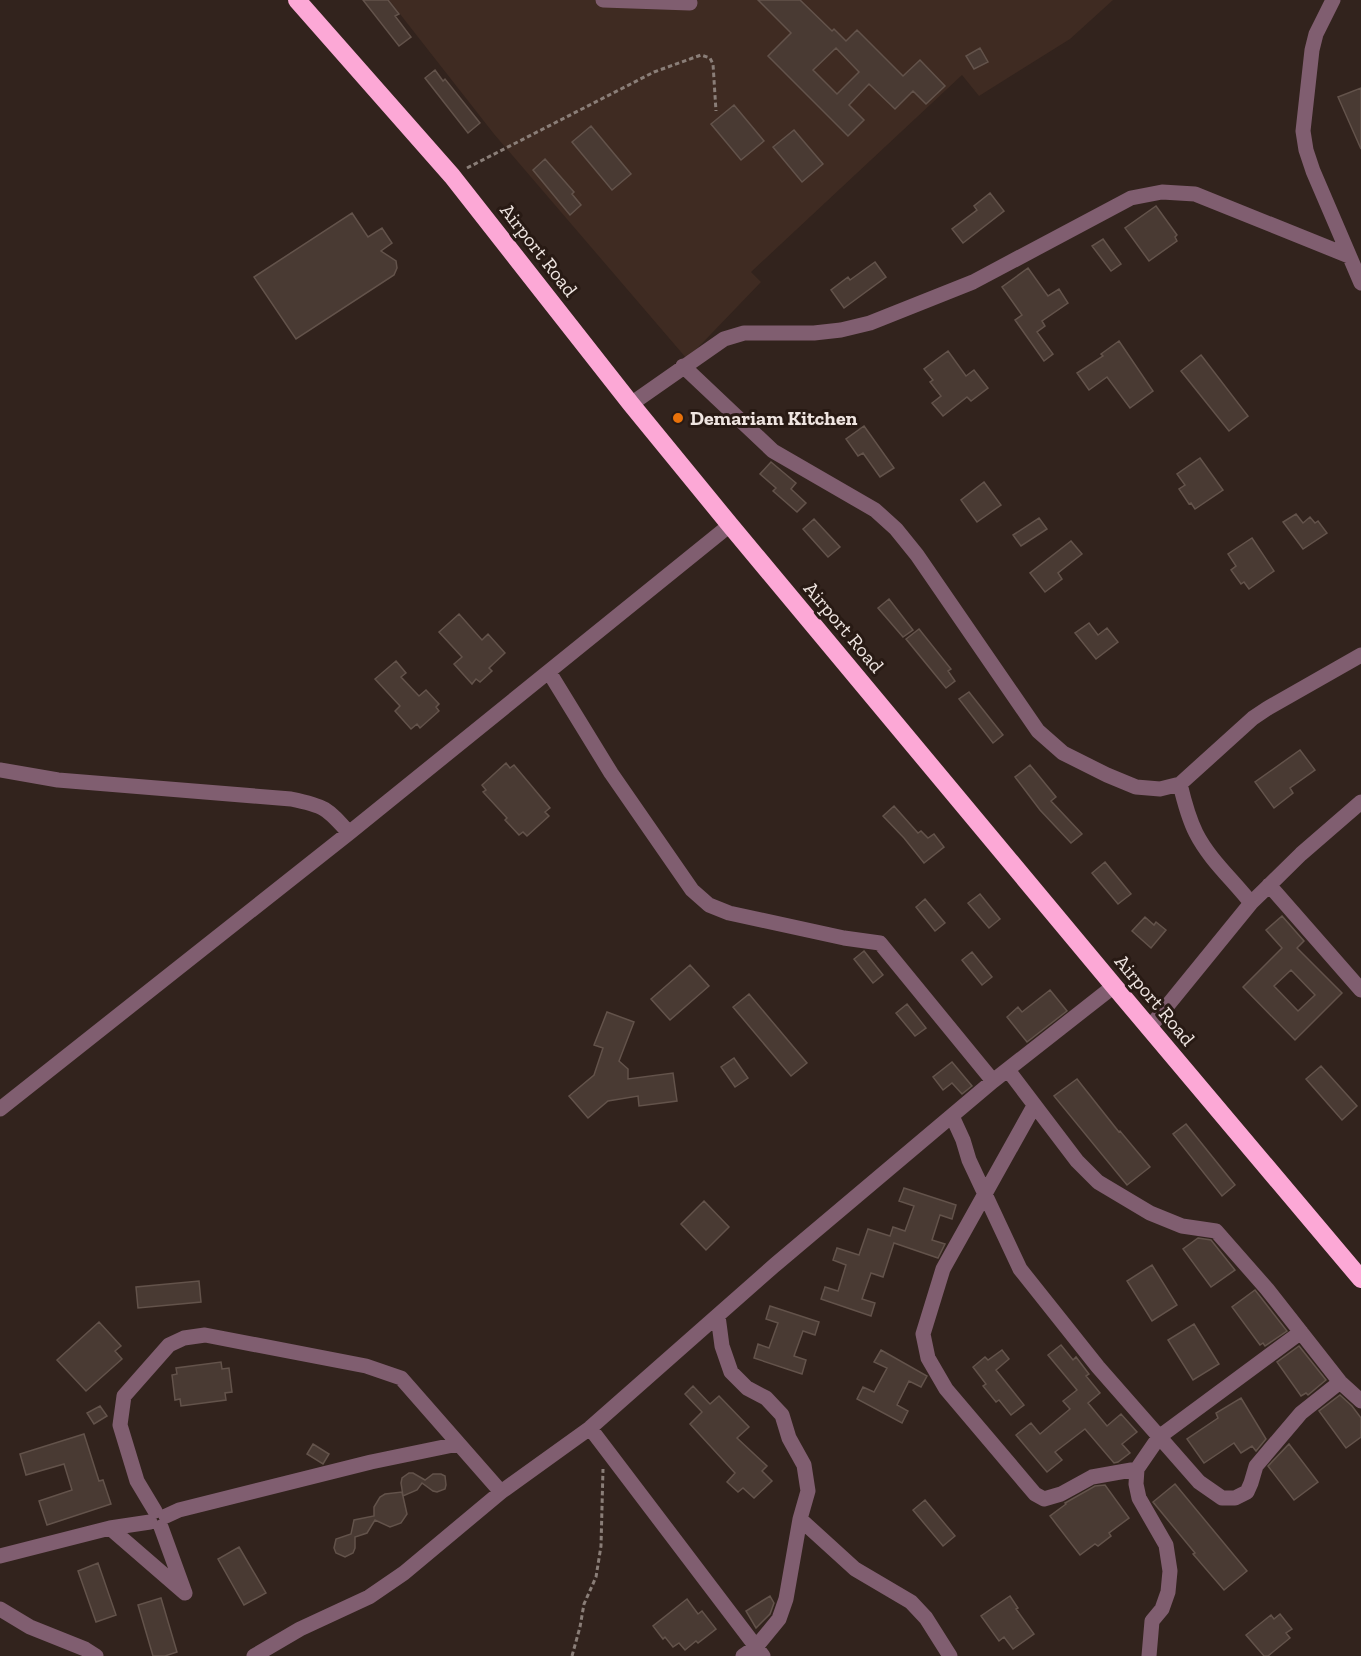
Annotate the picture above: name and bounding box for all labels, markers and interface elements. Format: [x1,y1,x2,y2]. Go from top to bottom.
street label: Airport Road [495,199,583,301]
place label: Demariam Kitchen [690,406,858,430]
marker: Demariam Kitchen [671,411,685,425]
street label: Airport Road [799,577,889,677]
street label: Airport Road [1110,950,1200,1050]

